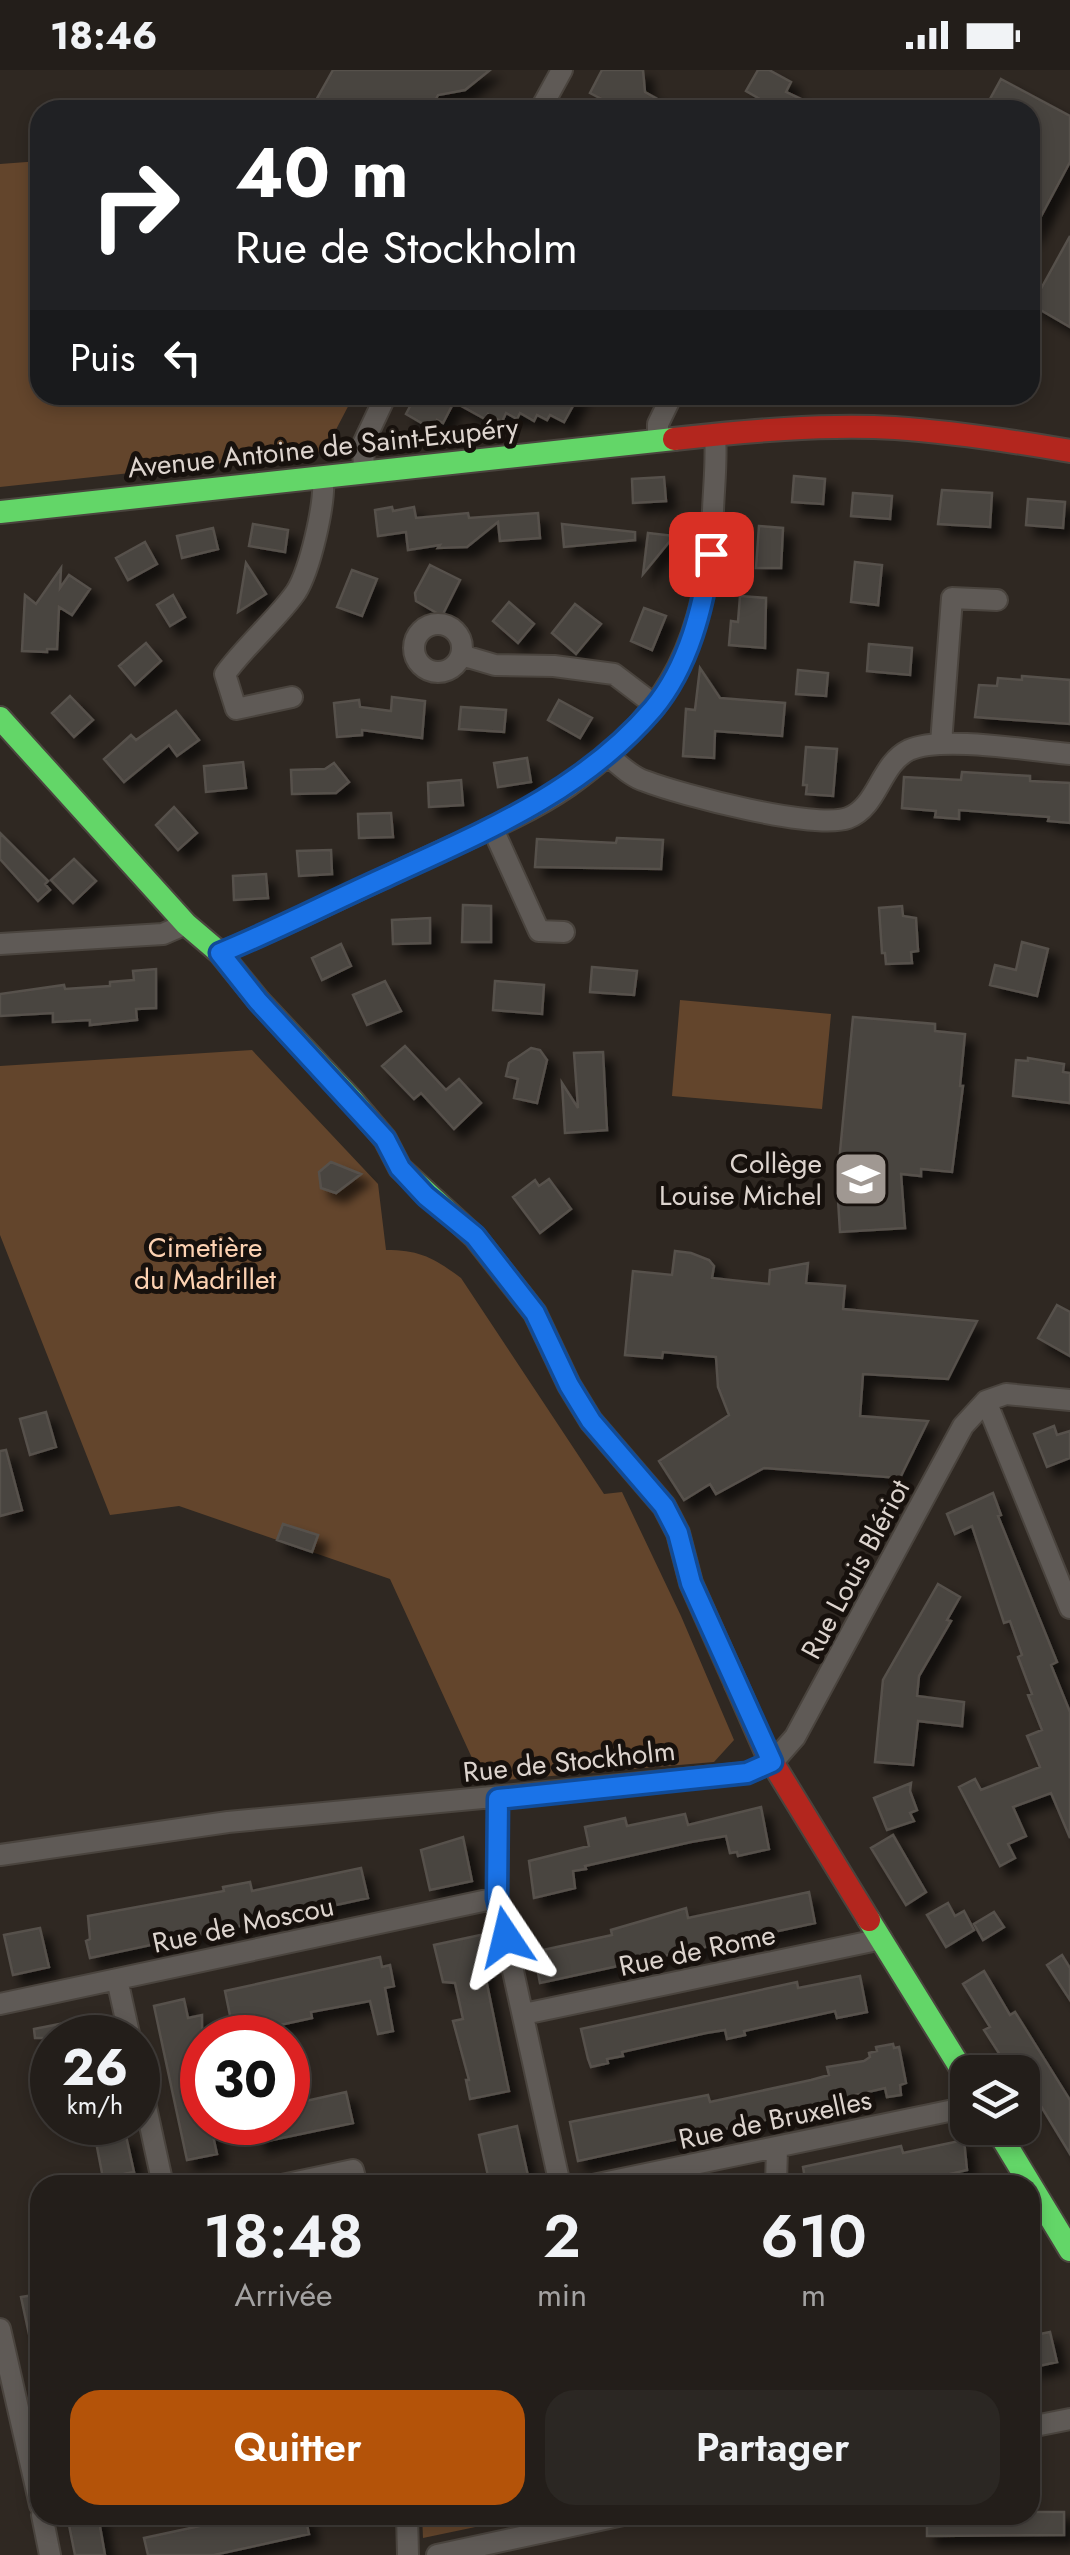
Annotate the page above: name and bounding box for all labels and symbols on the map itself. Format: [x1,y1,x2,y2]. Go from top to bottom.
street label: Avenue Antoine de Saint-Exupéry [126,407,521,488]
pin [669,512,754,597]
place label: Collège Louise Michel [659,1143,822,1216]
school or university icon: Collège Louise Michel [831,1149,891,1209]
park label: Cimetière du Madrillet [134,1227,276,1300]
street label: Rue Louis Blériot [791,1472,920,1666]
street label: Rue de Stockholm [461,1730,677,1793]
street label: Rue de Moscou [149,1885,338,1964]
position arrow [454,1885,558,1989]
street label: Rue de Rome [615,1914,779,1987]
speed limit sign: 30 [180,2015,310,2145]
street label: Rue de Bruxelles [675,2079,875,2160]

